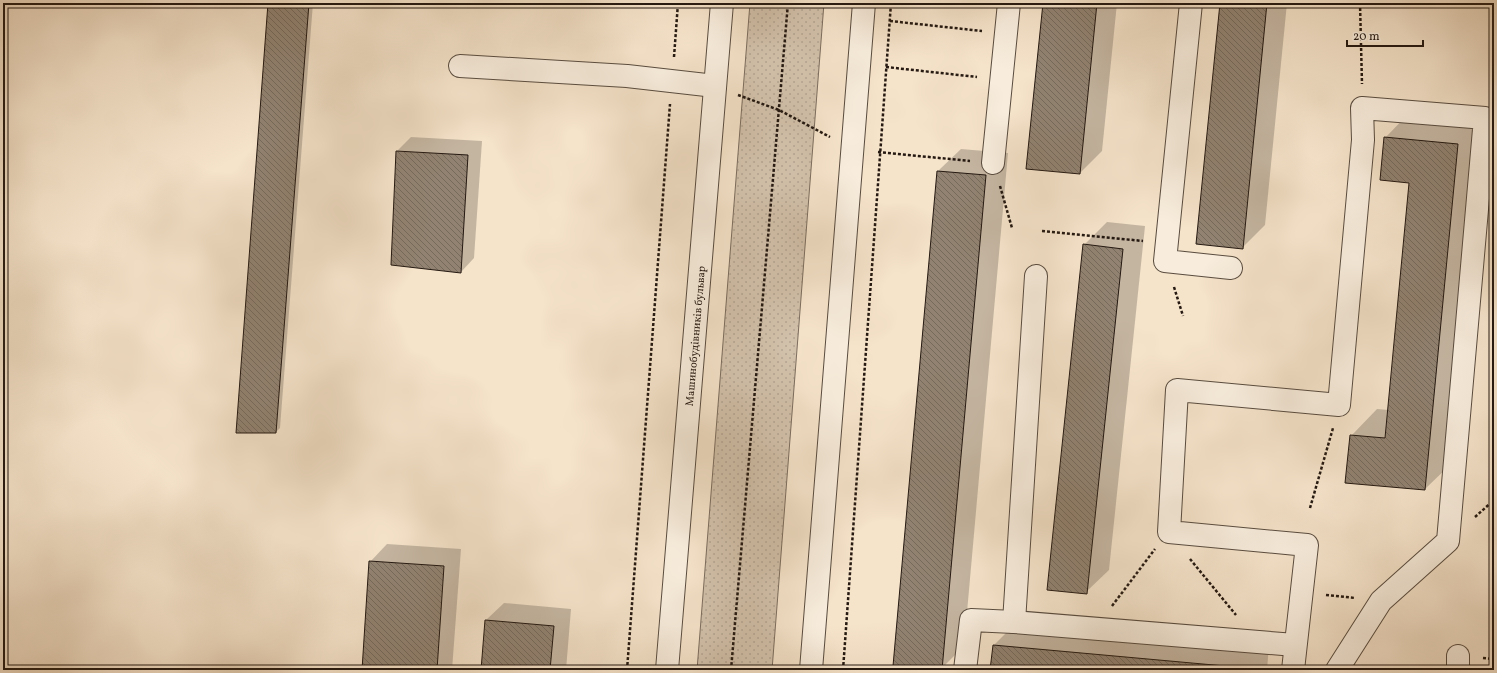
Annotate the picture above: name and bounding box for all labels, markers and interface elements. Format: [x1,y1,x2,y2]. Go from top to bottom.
scale bar [1347,22,1423,48]
text: 20 m [1353,29,1380,45]
street label: Машинобудівників бульвар [683,265,710,407]

